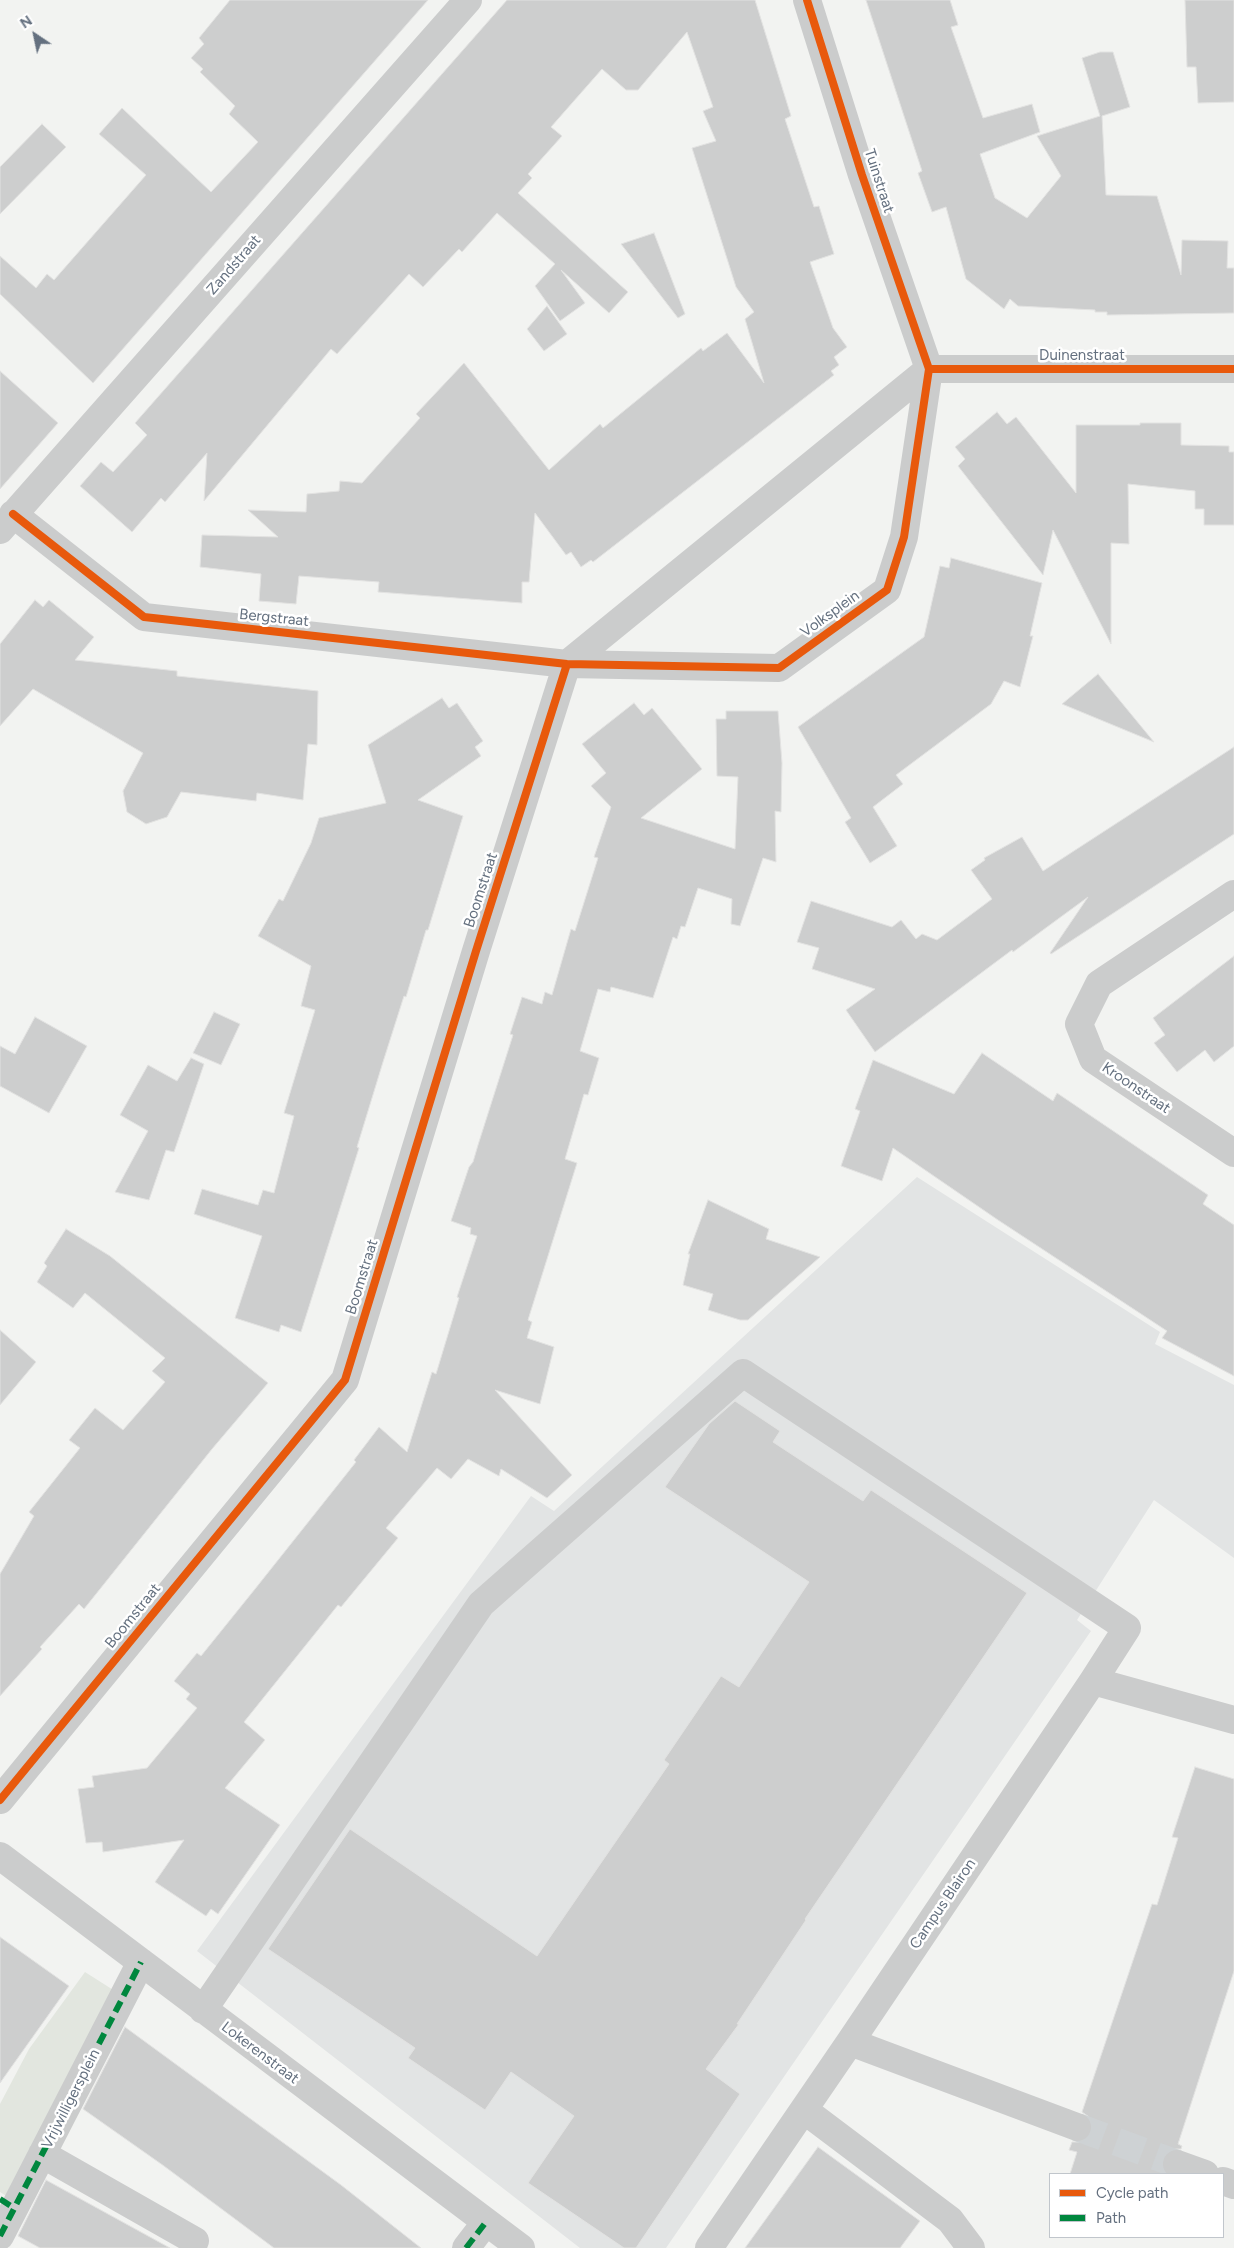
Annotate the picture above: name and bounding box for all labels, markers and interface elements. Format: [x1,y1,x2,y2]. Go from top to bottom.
north arrow [10,10,60,60]
text: N [17,12,36,32]
street label: Tuinstraat [860,147,898,215]
street label: Zandstraat [203,232,265,298]
street label: Duinenstraat [1039,347,1125,365]
street label: Volksplein [797,587,863,641]
street label: Bergstraat [238,605,310,631]
street label: Boomstraat [460,850,502,930]
street label: Kroonstraat [1098,1059,1174,1117]
street label: Boomstraat [342,1237,382,1317]
street label: Boomstraat [101,1580,165,1652]
street label: Campus Blairon [906,1855,980,1953]
street label: Lokerenstraat [218,2018,302,2088]
street label: Vrijwilligersplein [38,2046,104,2152]
legend [1049,2173,1224,2238]
text: Cycle path [1096,2184,1168,2202]
text: Path [1096,2209,1126,2227]

